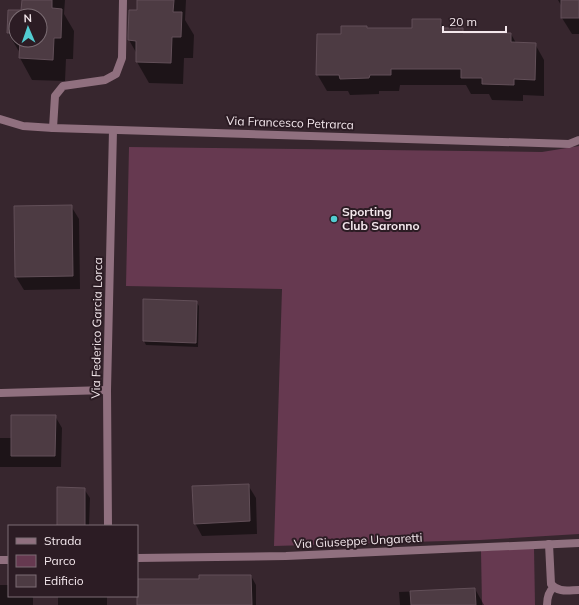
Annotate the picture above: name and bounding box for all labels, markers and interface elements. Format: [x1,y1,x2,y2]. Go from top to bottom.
north arrow [8,8,48,48]
scale bar [443,8,506,34]
text: N [23,11,32,25]
text: 20 m [449,14,477,29]
street label: Via Francesco Petrarca [226,113,354,132]
place label: Sporting Club Saronno [342,204,420,233]
marker: Sporting Club Saronno [329,214,339,224]
street label: Via Federico Garcia Lorca [88,257,105,399]
legend [8,525,138,597]
street label: Via Giuseppe Ungaretti [293,530,423,551]
text: Strada [44,533,82,548]
text: Parco [44,553,76,568]
text: Edificio [44,573,84,588]

